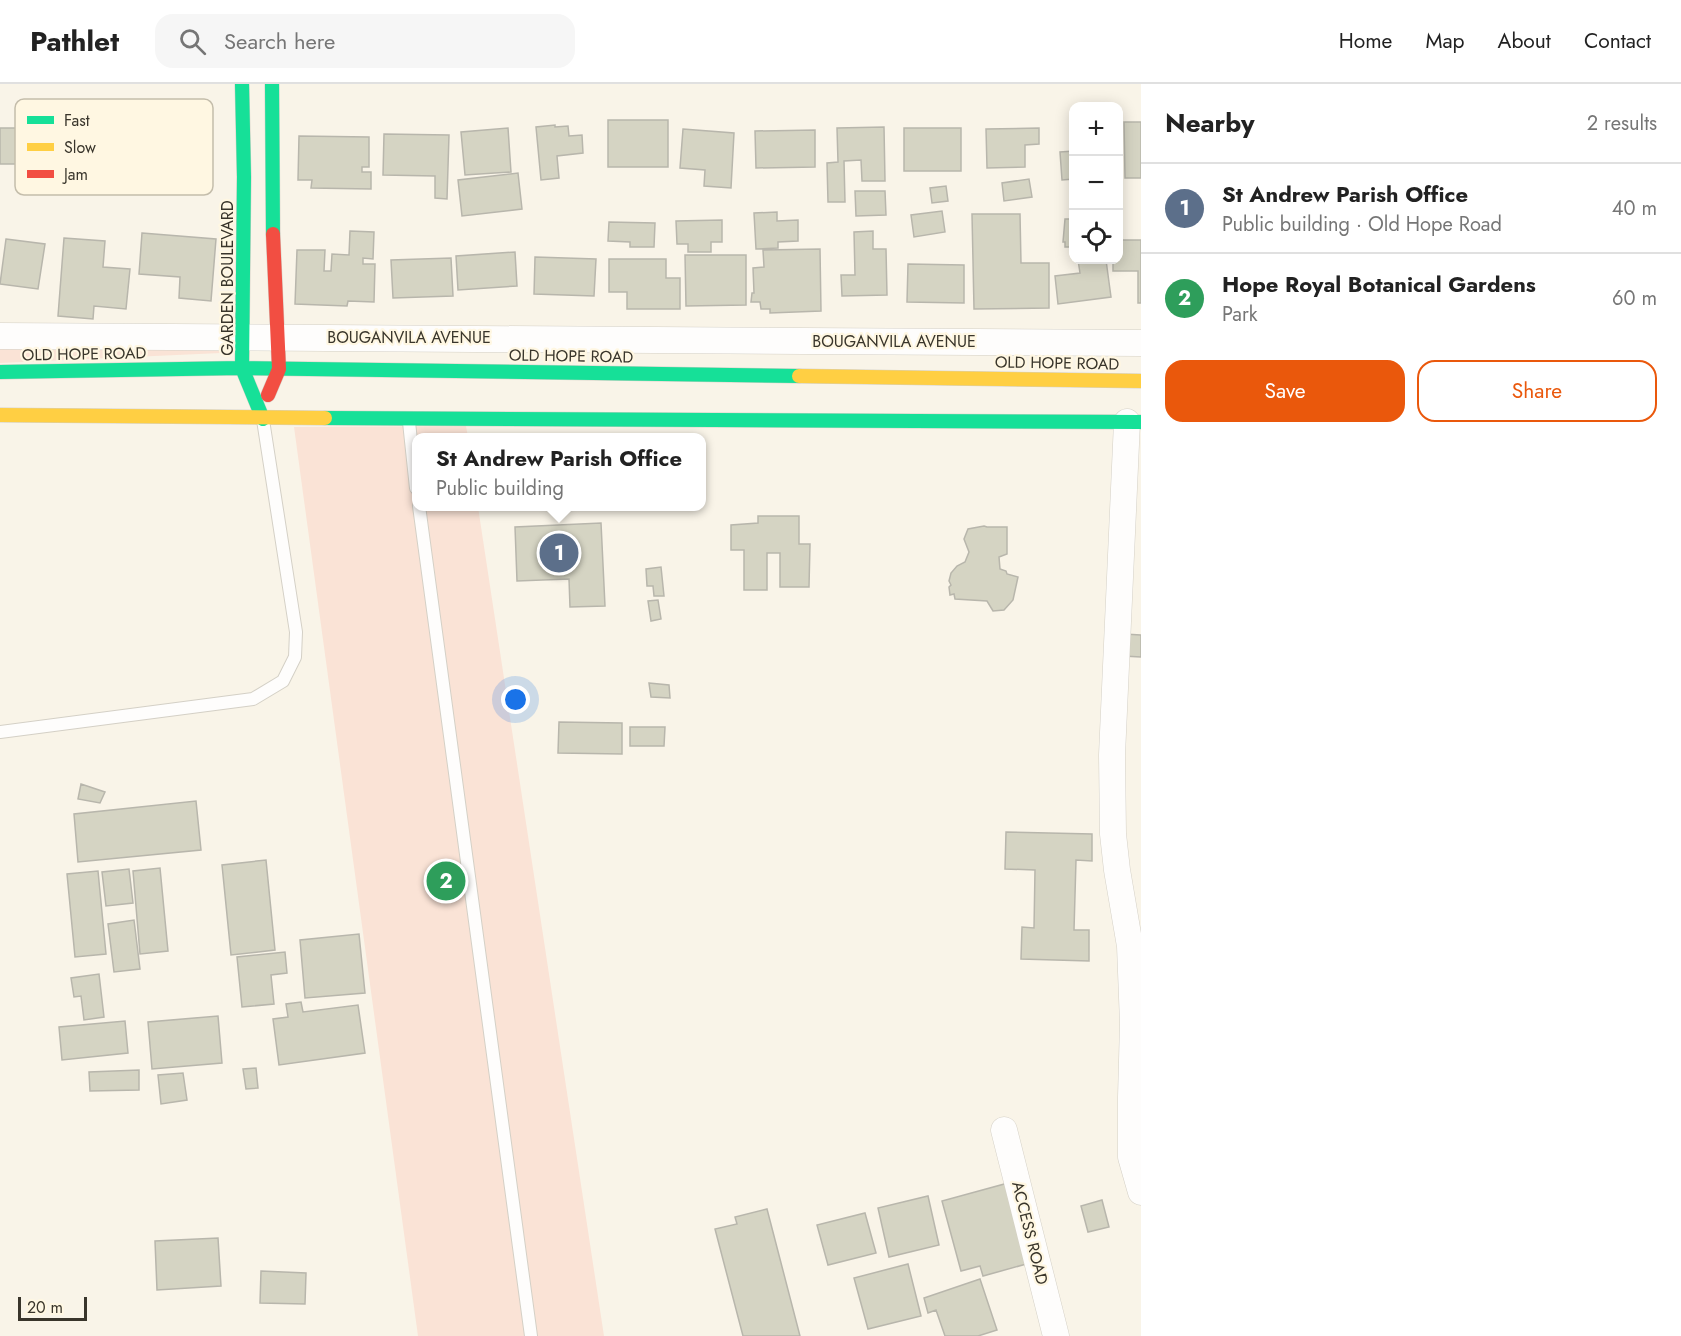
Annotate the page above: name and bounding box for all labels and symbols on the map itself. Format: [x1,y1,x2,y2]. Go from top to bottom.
legend [15,99,213,195]
text: Fast [64,109,90,132]
text: Slow [64,136,96,159]
text: Jam [62,163,88,186]
street label: GARDEN BOULEVARD [216,200,239,356]
street label: BOUGANVILA AVENUE [327,326,491,349]
street label: BOUGANVILA AVENUE [812,330,976,353]
street label: OLD HOPE ROAD [22,341,147,367]
street label: OLD HOPE ROAD [509,343,634,369]
street label: OLD HOPE ROAD [995,350,1120,376]
pin: 1 [540,530,578,576]
your location [501,685,530,714]
pin: 2 [426,858,466,904]
street label: ACCESS ROAD [1006,1179,1054,1287]
scale bar [18,1294,87,1322]

